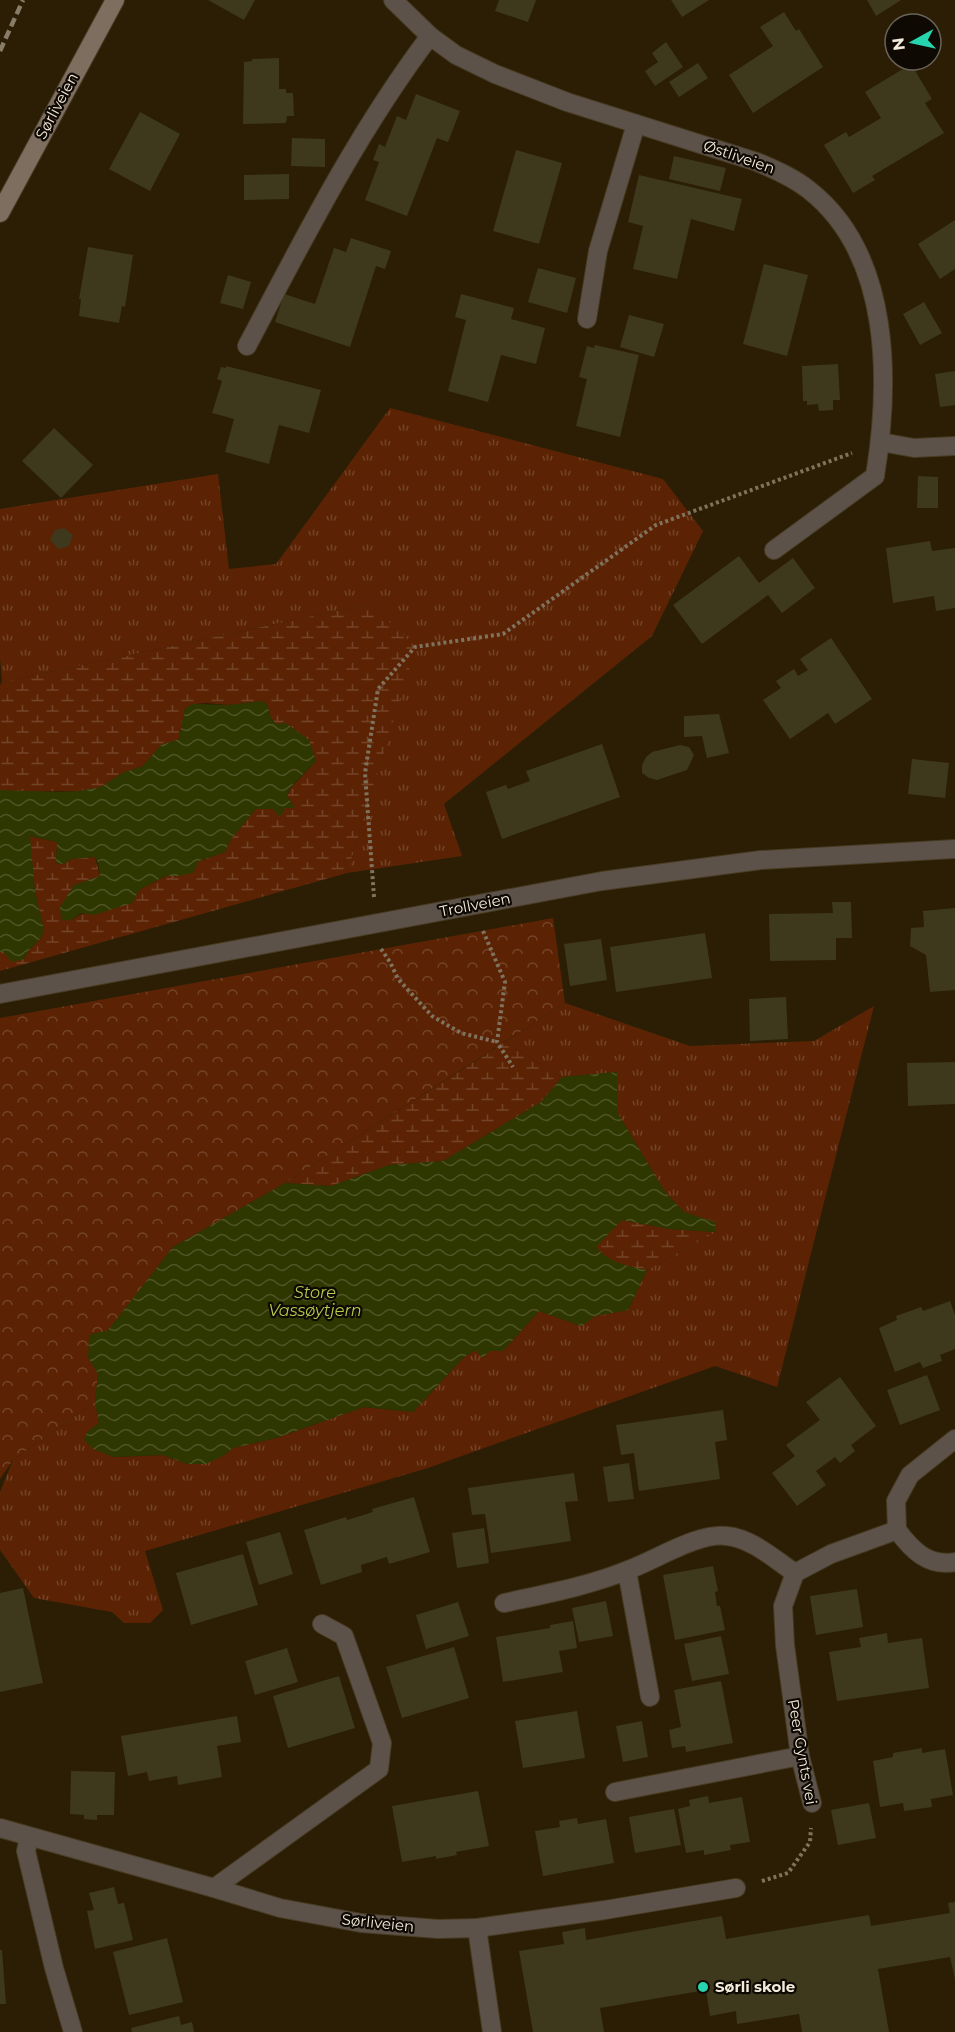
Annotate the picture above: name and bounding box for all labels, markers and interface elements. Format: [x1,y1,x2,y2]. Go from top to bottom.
north arrow [883,12,943,72]
text: N [888,36,909,52]
street label: Sørliveien [31,69,82,142]
street label: Østliveien [701,135,777,178]
street label: Trollveien [438,888,512,921]
water label: Store Vassøytjern [269,1283,362,1320]
street label: Peer Gynts vei [784,1698,821,1806]
street label: Sørliveien [341,1909,415,1936]
place label: Sørli skole [715,1977,795,1996]
marker: Sørli skole [696,1980,710,1994]

